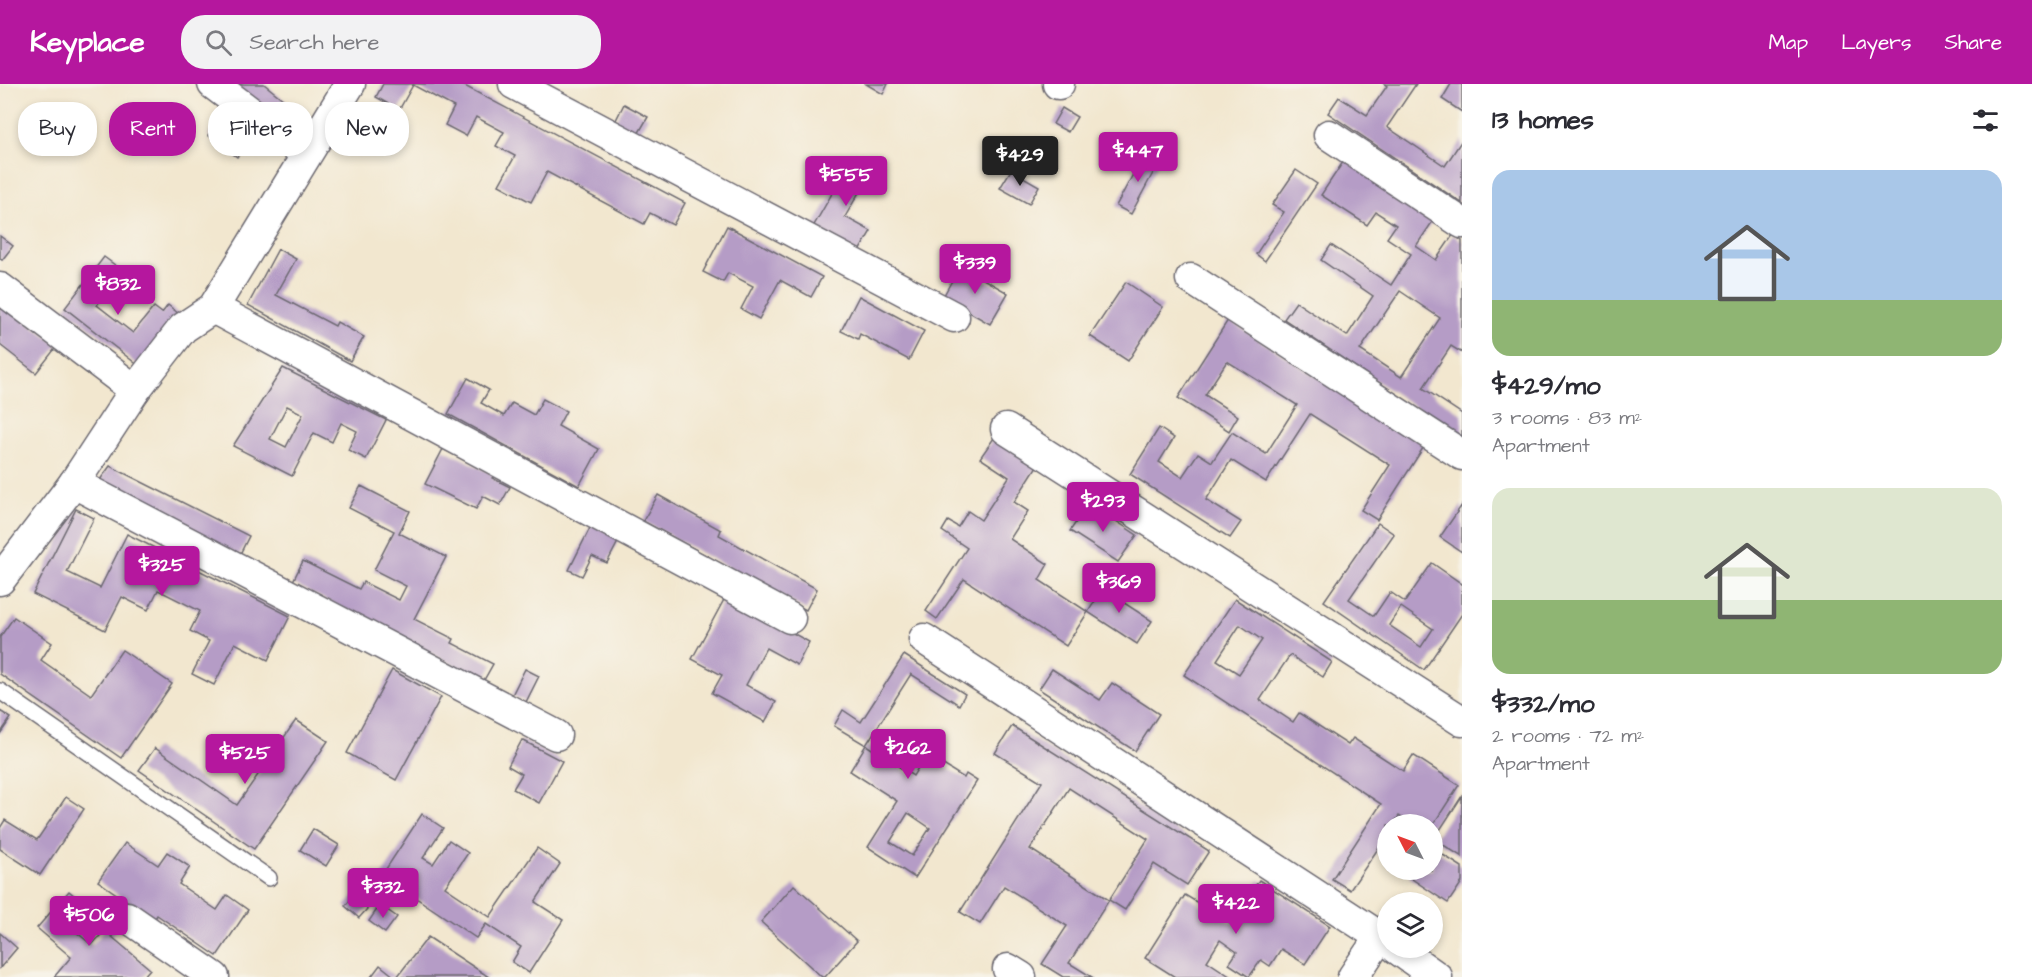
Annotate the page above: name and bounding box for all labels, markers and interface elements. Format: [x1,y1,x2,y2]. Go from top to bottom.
search box [181,15,601,69]
text: Keyplace [30,23,145,62]
icon: search [202,26,235,59]
text: Search here [250,27,379,58]
text: Map [1768,28,1808,57]
text: Layers [1841,28,1911,57]
text: Share [1944,28,2002,57]
chip: Buy [18,102,97,156]
chip: Rent [109,102,196,156]
chip: Filters [208,102,313,156]
chip: New [325,102,409,156]
text: 13 homes [1492,102,1594,138]
icon: filters [1969,104,2002,137]
pin: $447 [1102,132,1174,183]
pin: $429 [984,136,1056,187]
text: $447 [1113,137,1163,165]
text: $429 [996,141,1044,169]
pin: $555 [810,156,882,207]
text: $555 [819,161,873,189]
icon: home [1693,209,1801,317]
pin: $339 [939,244,1011,295]
text: $339 [954,249,996,277]
pin: $832 [82,265,154,316]
text: $832 [95,270,141,298]
text: $429/mo [1492,368,1601,404]
text: 3 rooms · 83 m² [1492,404,1642,432]
text: Apartment [1492,432,1590,460]
pin: $293 [1067,482,1139,533]
text: $293 [1081,487,1125,515]
icon: home [1693,527,1801,635]
pin: $325 [126,546,198,597]
text: $325 [139,551,185,579]
pin: $369 [1083,563,1155,614]
text: $369 [1096,568,1142,596]
text: $332/mo [1492,686,1595,722]
text: 2 rooms · 72 m² [1492,722,1644,750]
pin: $262 [872,729,944,780]
pin: $525 [209,734,281,785]
text: $262 [885,734,931,762]
text: $525 [220,739,270,767]
text: Apartment [1492,750,1590,778]
north arrow [1377,814,1443,880]
map controls [1377,814,1443,958]
pin: $332 [347,868,419,919]
text: $332 [362,873,404,901]
pin: $422 [1200,884,1272,935]
text: $422 [1212,889,1260,917]
button: layers [1377,892,1443,958]
pin: $506 [53,896,125,947]
text: $506 [64,901,114,929]

